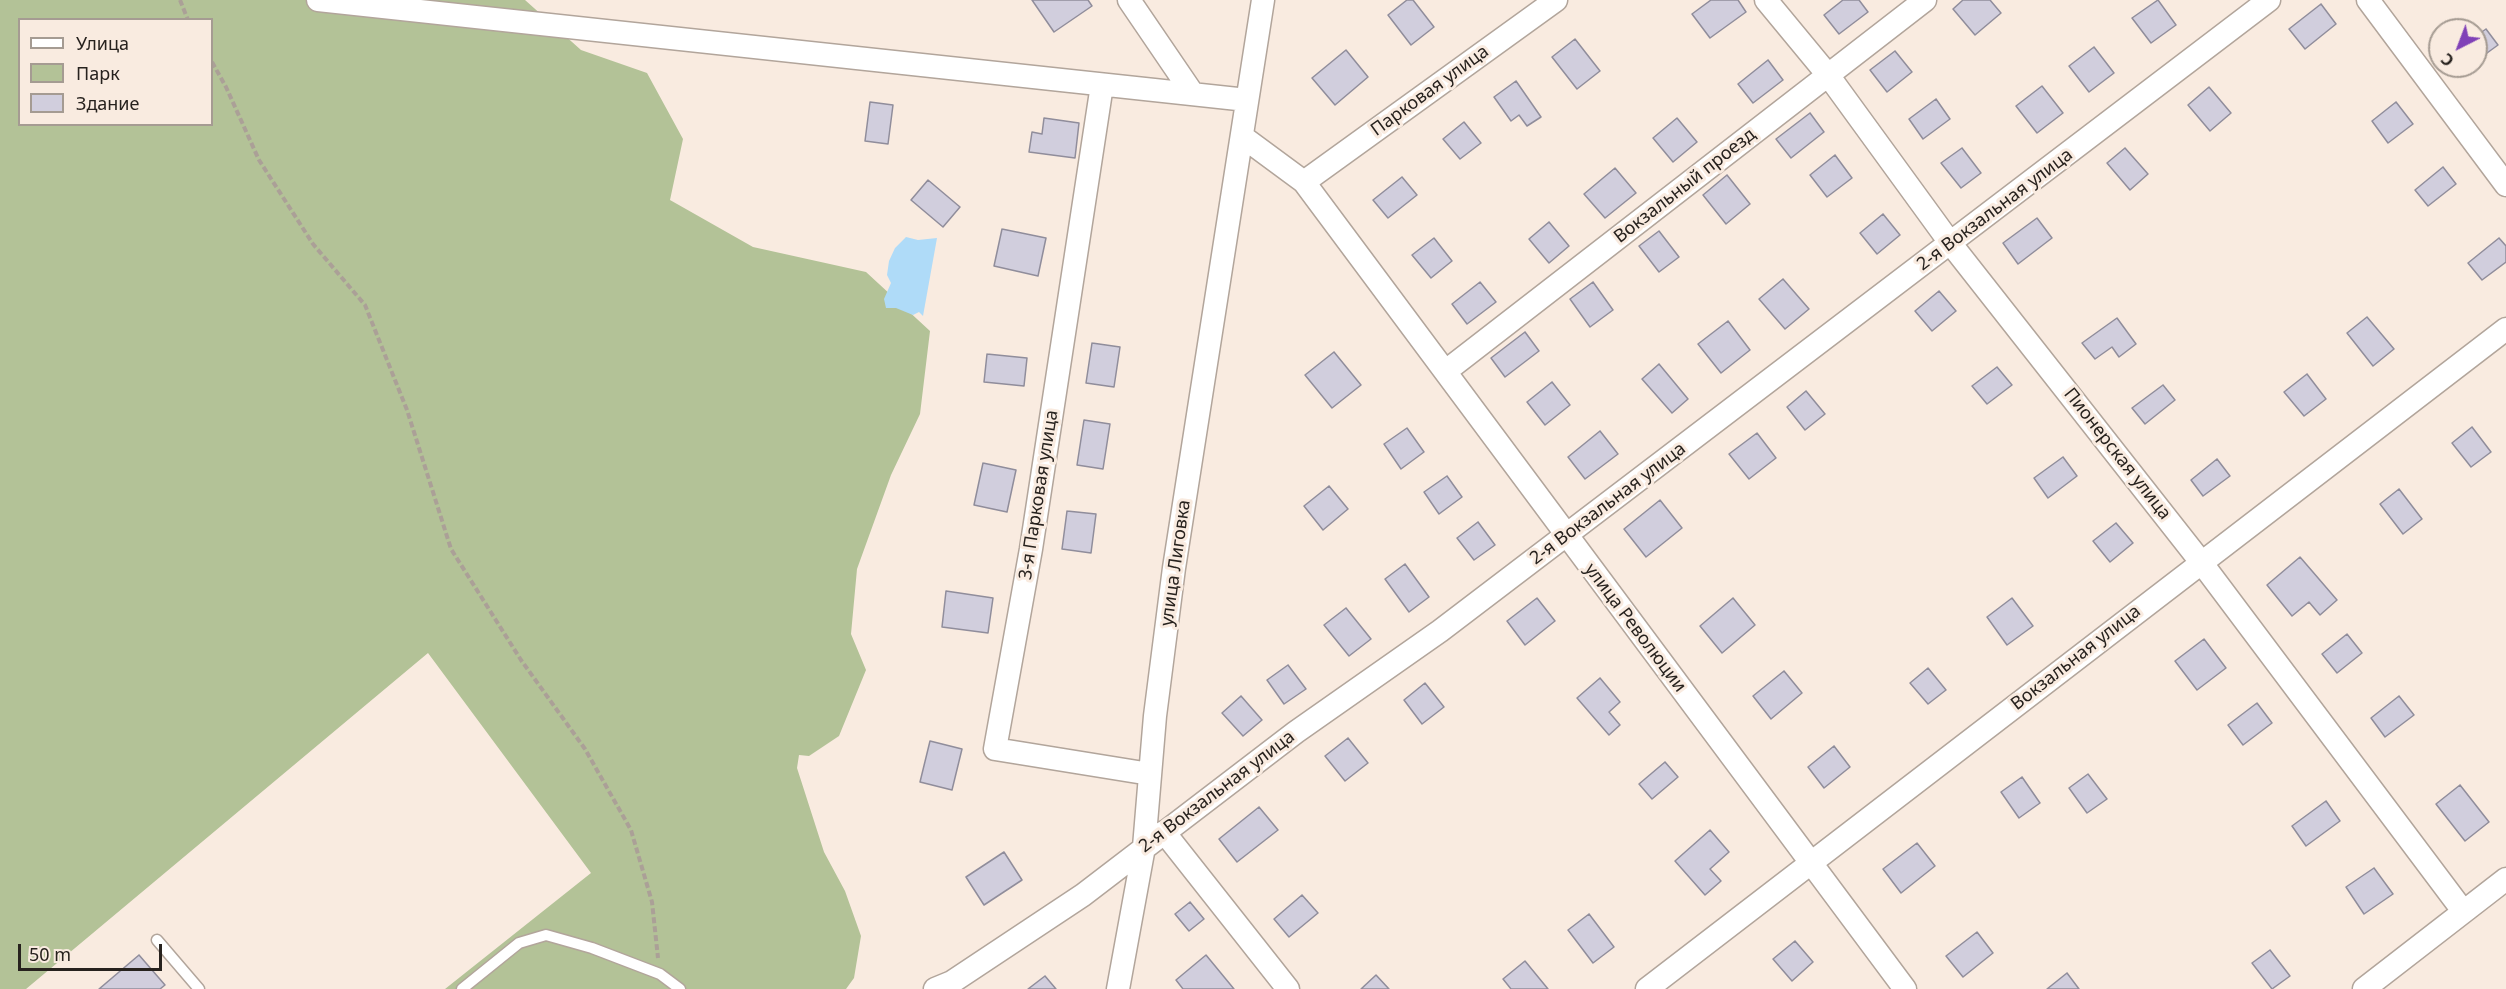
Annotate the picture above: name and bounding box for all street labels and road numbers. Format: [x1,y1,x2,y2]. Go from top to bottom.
street label: Парковая улица [1367,41,1493,141]
street label: Вокзальный проезд [1610,124,1760,248]
street label: 2-я Вокзальная улица [1913,144,2077,276]
street label: Пионерская улица [2059,384,2175,524]
street label: 3-я Парковая улица [1015,409,1063,581]
street label: 2-я Вокзальная улица [1526,438,1690,570]
street label: улица Лиговка [1156,499,1196,627]
street label: улица Революции [1580,559,1690,697]
street label: Вокзальная улица [2007,601,2145,715]
street label: 2-я Вокзальная улица [1135,726,1299,858]

